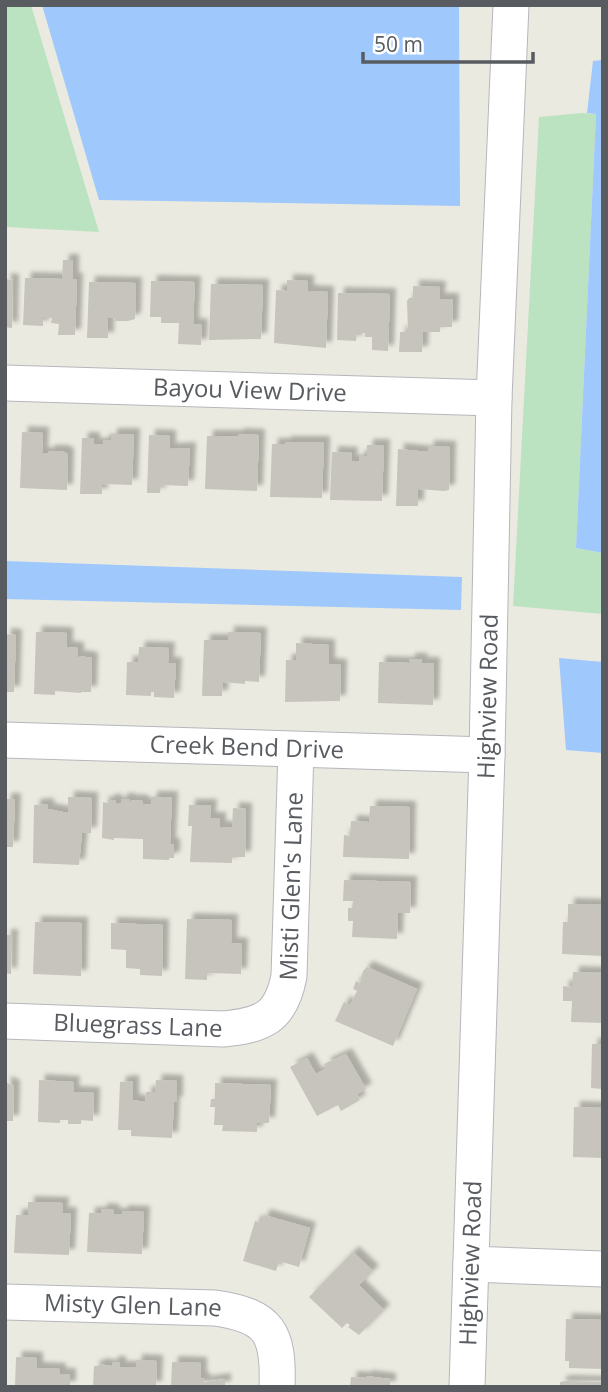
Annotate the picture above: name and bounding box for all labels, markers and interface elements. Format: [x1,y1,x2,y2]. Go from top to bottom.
scale bar [363,21,533,65]
text: 50 m [374,30,423,58]
street label: Bayou View Drive [153,370,347,408]
street label: Highview Road [468,613,505,779]
street label: Creek Bend Drive [149,727,344,766]
street label: Misti Glen's Lane [271,791,310,981]
street label: Bluegrass Lane [53,1005,223,1044]
street label: Highview Road [450,1180,489,1346]
street label: Misty Glen Lane [44,1285,224,1324]

